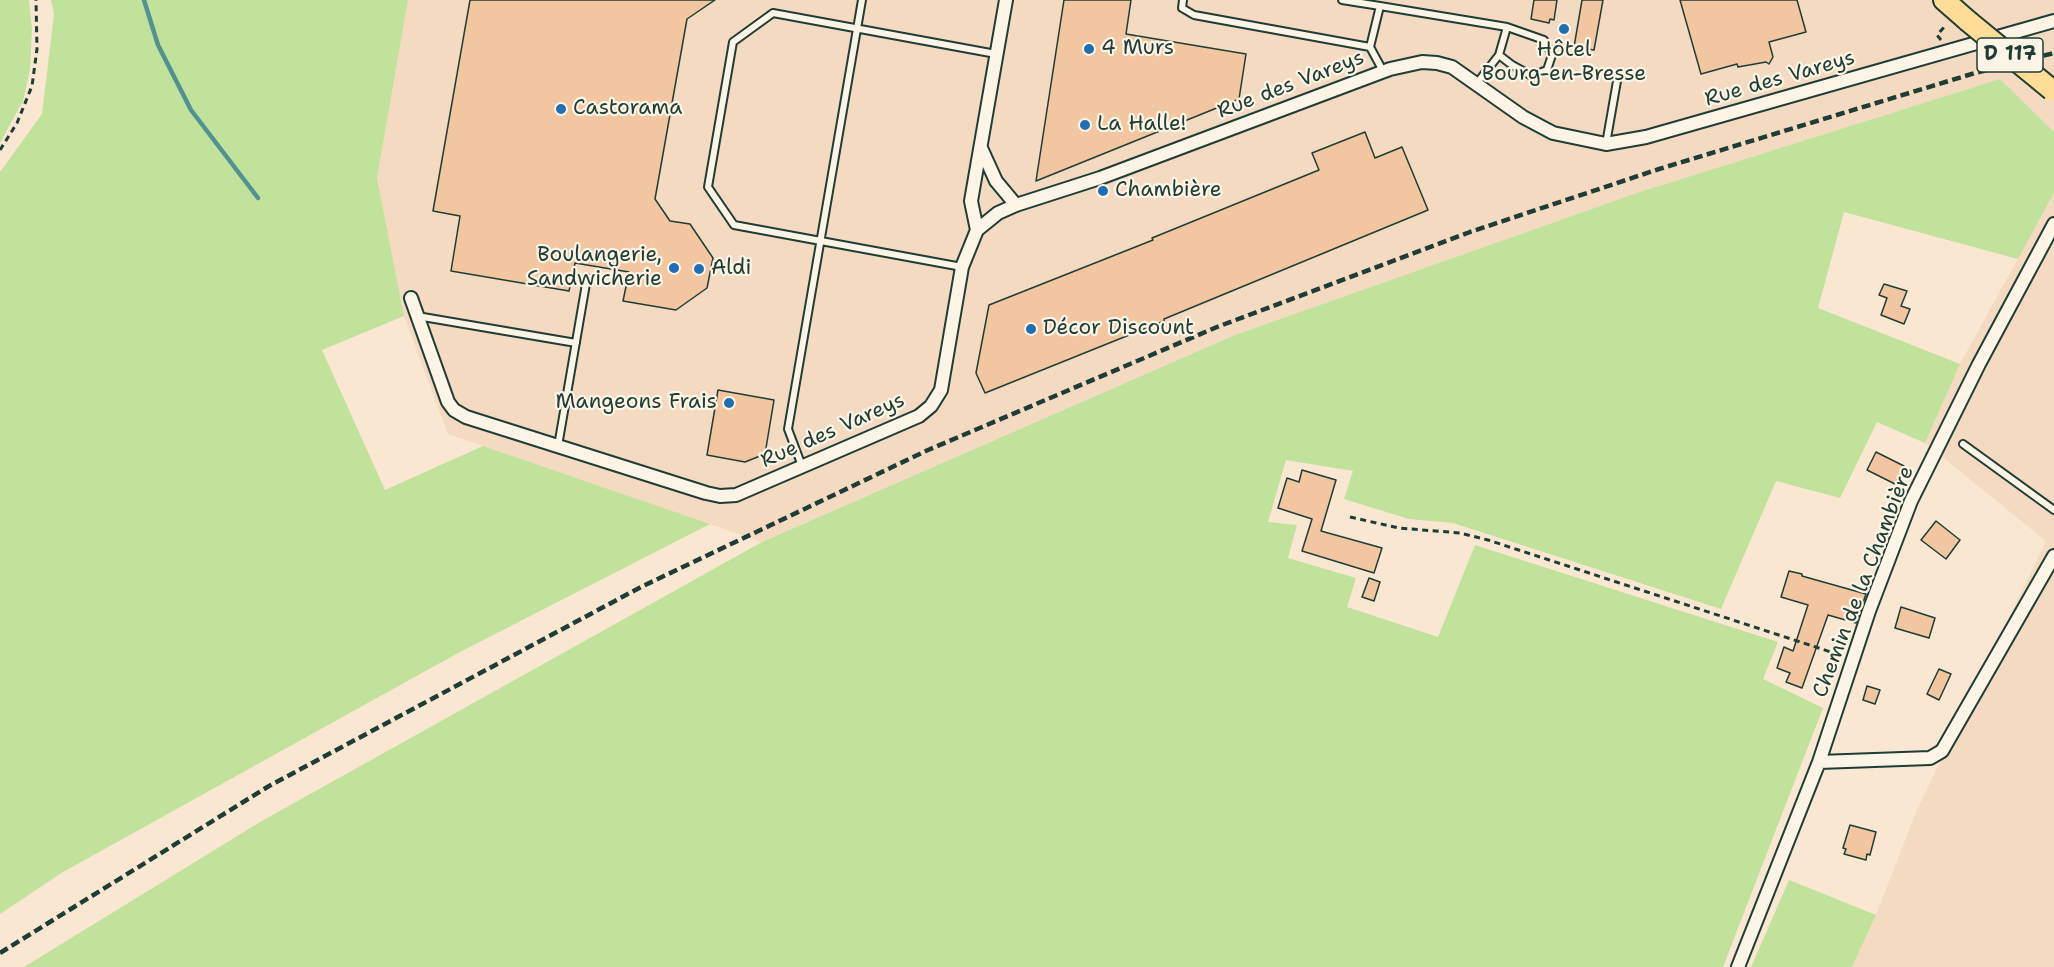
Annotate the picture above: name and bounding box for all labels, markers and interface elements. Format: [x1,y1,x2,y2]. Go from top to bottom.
marker: Hôtel Bourg-en-Bresse [1557,22,1571,36]
place label: 4 Murs [1101,36,1174,62]
place label: Hôtel Bourg-en-Bresse [1482,38,1646,88]
road number: D 117 [1977,38,2043,72]
marker: 4 Murs [1082,42,1096,56]
street label: Rue des Vareys [1214,45,1368,125]
street label: Rue des Vareys [1702,46,1858,112]
place label: Castorama [573,96,682,122]
marker: Castorama [554,102,568,116]
place label: La Halle! [1097,112,1186,138]
marker: La Halle! [1078,118,1092,132]
place label: Chambière [1115,178,1222,204]
marker: Chambière [1096,184,1110,198]
place label: Boulangerie, Sandwicherie [527,243,662,293]
place label: Aldi [711,256,751,282]
marker: Boulangerie, Sandwicherie [667,261,681,275]
marker: Aldi [692,262,706,276]
place label: Décor Discount [1043,316,1194,342]
marker: Décor Discount [1024,322,1038,336]
street label: Rue des Vareys [757,388,909,474]
place label: Mangeons Frais [555,390,717,416]
marker: Mangeons Frais [722,396,736,410]
street label: Chemin de la Chambière [1808,463,1920,701]

